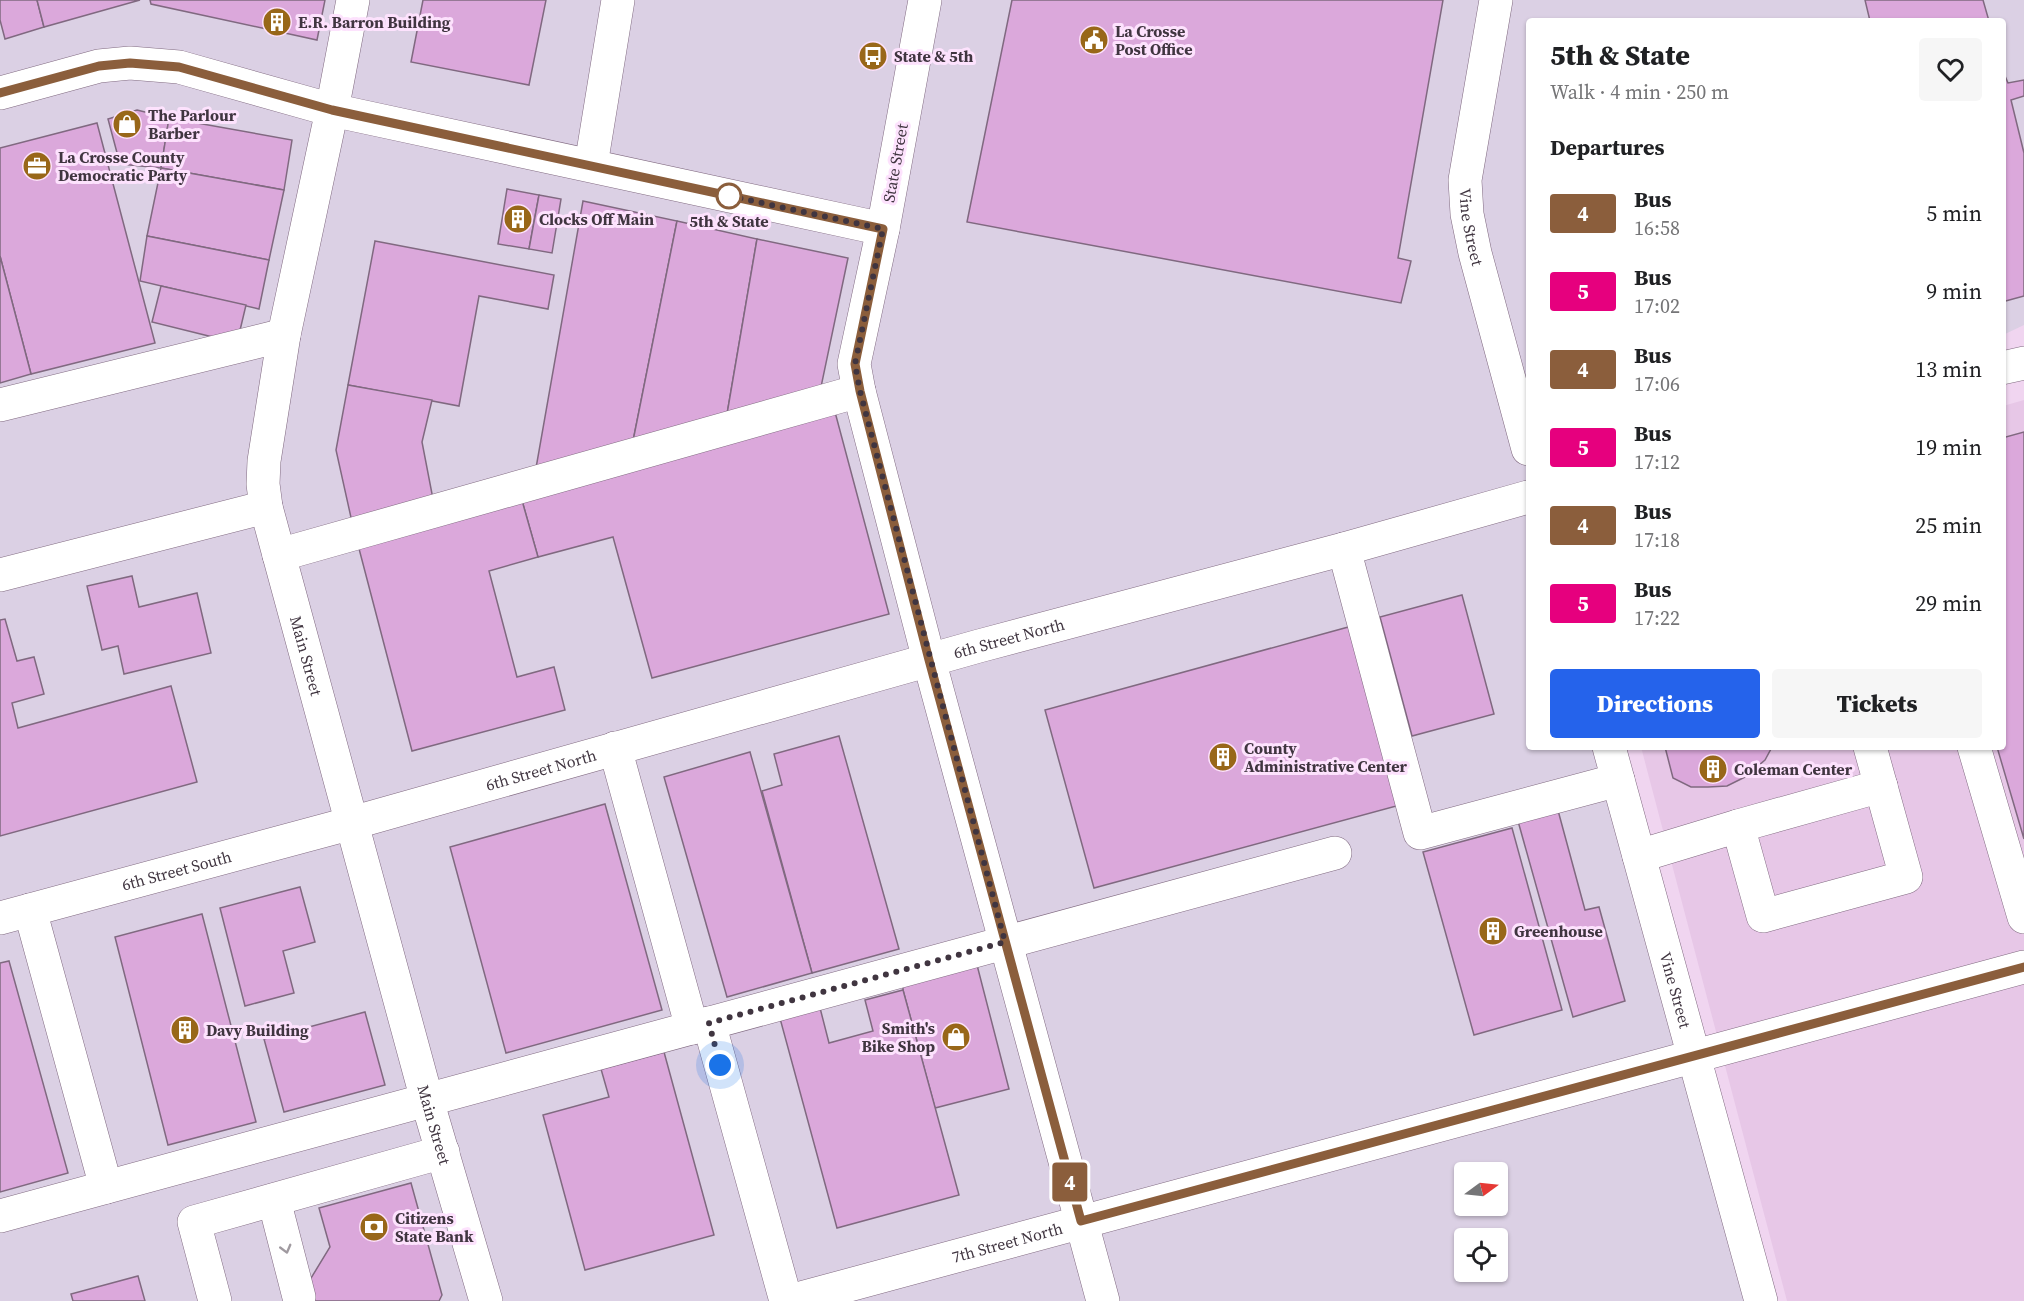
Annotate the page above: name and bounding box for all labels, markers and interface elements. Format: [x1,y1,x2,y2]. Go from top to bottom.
building icon: E.R. Barron Building [261,6,293,38]
place label: E.R. Barron Building [298,11,451,33]
place label: La Crosse Post Office [1115,20,1193,60]
public building icon: La Crosse Post Office [1078,24,1110,56]
text: 5th & State [1550,36,1690,74]
button: heart [1919,38,1982,101]
bus stop icon: State & 5th [857,40,889,72]
place label: State & 5th [894,45,974,67]
text: Walk · 4 min · 250 m [1550,78,1729,106]
place label: The Parlour Barber [148,104,237,144]
shop icon: The Parlour Barber [111,108,143,140]
street label: State Street [877,121,913,204]
text: Departures [1550,132,1664,162]
place label: La Crosse County Democratic Party [58,146,188,186]
office icon: La Crosse County Democratic Party [21,150,53,182]
marker: 5th & State [716,183,742,209]
text: Bus [1634,184,1671,214]
street label: Vine Street [1455,188,1489,269]
text: 5 min [1926,198,1982,228]
text: 4 [1577,199,1589,228]
building icon: Clocks Off Main [502,203,534,235]
place label: Clocks Off Main [539,208,654,230]
place label: 5th & State [689,210,769,232]
text: 16:58 [1634,214,1680,242]
text: Bus [1634,262,1671,292]
text: 9 min [1926,276,1982,306]
text: 5 [1577,277,1589,306]
text: 17:02 [1634,292,1680,320]
text: Bus [1634,340,1671,370]
text: 13 min [1915,354,1982,384]
text: 4 [1577,355,1589,384]
text: 17:06 [1634,370,1680,398]
text: Bus [1634,418,1671,448]
text: 19 min [1915,432,1982,462]
text: 5 [1577,433,1589,462]
text: 17:12 [1634,448,1680,476]
text: Bus [1634,496,1671,526]
text: 25 min [1915,510,1982,540]
text: 4 [1577,511,1589,540]
text: 17:18 [1634,526,1680,554]
text: Bus [1634,574,1671,604]
text: 29 min [1915,588,1982,618]
text: 5 [1577,589,1589,618]
text: 17:22 [1634,604,1680,632]
street label: Main Street [285,613,328,699]
street label: 6th Street North [951,613,1067,664]
button: Directions [1550,669,1760,738]
button: Tickets [1772,669,1982,738]
place label: County Administrative Center [1244,737,1408,777]
building icon: County Administrative Center [1207,741,1239,773]
street label: 6th Street North [483,743,599,796]
building icon: Coleman Center [1697,753,1729,785]
place label: Coleman Center [1734,758,1853,780]
street label: 6th Street South [119,845,234,896]
building icon: Greenhouse [1477,915,1509,947]
place label: Greenhouse [1514,920,1603,942]
street label: Vine Street [1655,949,1697,1031]
building icon: Davy Building [169,1014,201,1046]
place label: Smith's Bike Shop [861,1017,935,1057]
place label: Davy Building [206,1019,309,1041]
shop icon: Smith's Bike Shop [940,1021,972,1053]
your location [705,1050,735,1080]
street label: Main Street [412,1082,457,1168]
line badge: 4 [1050,1162,1090,1202]
north arrow [1454,1162,1508,1216]
map controls [1454,1162,1508,1282]
text: 4 [1064,1168,1076,1197]
place label: Citizens State Bank [395,1207,474,1247]
bank icon: Citizens State Bank [358,1211,390,1243]
street label: 7th Street North [949,1217,1065,1268]
button: locate [1454,1228,1508,1282]
one-way arrow [279,1244,292,1254]

